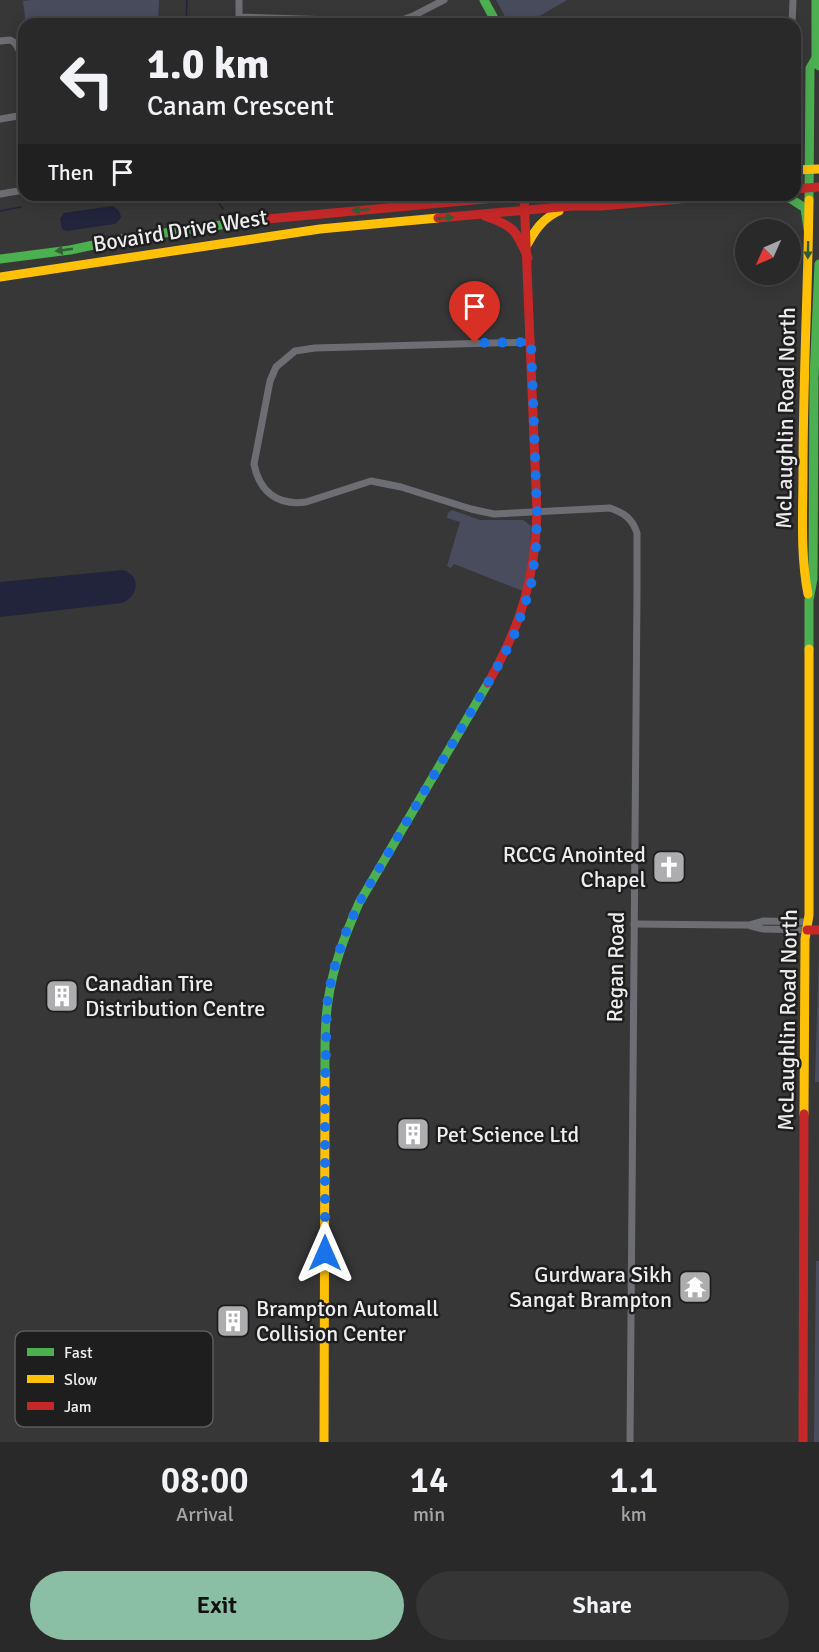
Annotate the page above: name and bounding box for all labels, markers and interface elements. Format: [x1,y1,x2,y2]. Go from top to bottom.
text: 1.0 km [147,39,270,90]
icon: left [48,42,126,120]
text: Canam Crescent [147,90,334,123]
icon: arrive [106,156,139,189]
text: Then [48,159,94,186]
street label: Bovaird Drive West [91,203,270,258]
one-way arrow [351,205,370,215]
one-way arrow [435,213,454,223]
north arrow [735,219,801,285]
map controls [735,219,801,285]
one-way arrow [803,241,813,260]
one-way arrow [54,246,73,255]
pin [449,281,500,343]
icon: arrive [458,290,491,323]
street label: McLaughlin Road North [770,307,801,529]
place label: RCCG Anointed Chapel [503,841,646,893]
church icon: RCCG Anointed Chapel [651,849,687,885]
street label: McLaughlin Road North [772,909,803,1131]
street label: Regan Road [601,911,630,1023]
place label: Canadian Tire Distribution Centre [85,970,265,1022]
building icon: Canadian Tire Distribution Centre [44,978,80,1014]
building icon: Pet Science Ltd [395,1116,431,1152]
place label: Pet Science Ltd [436,1121,579,1148]
position arrow [293,1221,357,1285]
place label: Gurdwara Sikh Sangat Brampton [509,1261,672,1313]
temple icon: Gurdwara Sikh Sangat Brampton [677,1269,713,1305]
place label: Brampton Automall Collision Center [256,1295,439,1347]
building icon: Brampton Automall Collision Center [215,1303,251,1339]
legend [15,1331,213,1427]
text: Fast [64,1343,93,1363]
text: Slow [64,1370,98,1390]
text: Jam [64,1397,92,1417]
text: 08:00 [161,1458,249,1503]
text: 14 [410,1458,449,1503]
text: 1.1 [609,1458,658,1503]
text: Arrival [176,1502,234,1527]
text: min [413,1502,445,1527]
text: km [621,1502,647,1527]
button: Exit [30,1571,404,1640]
button: Share [416,1571,789,1640]

